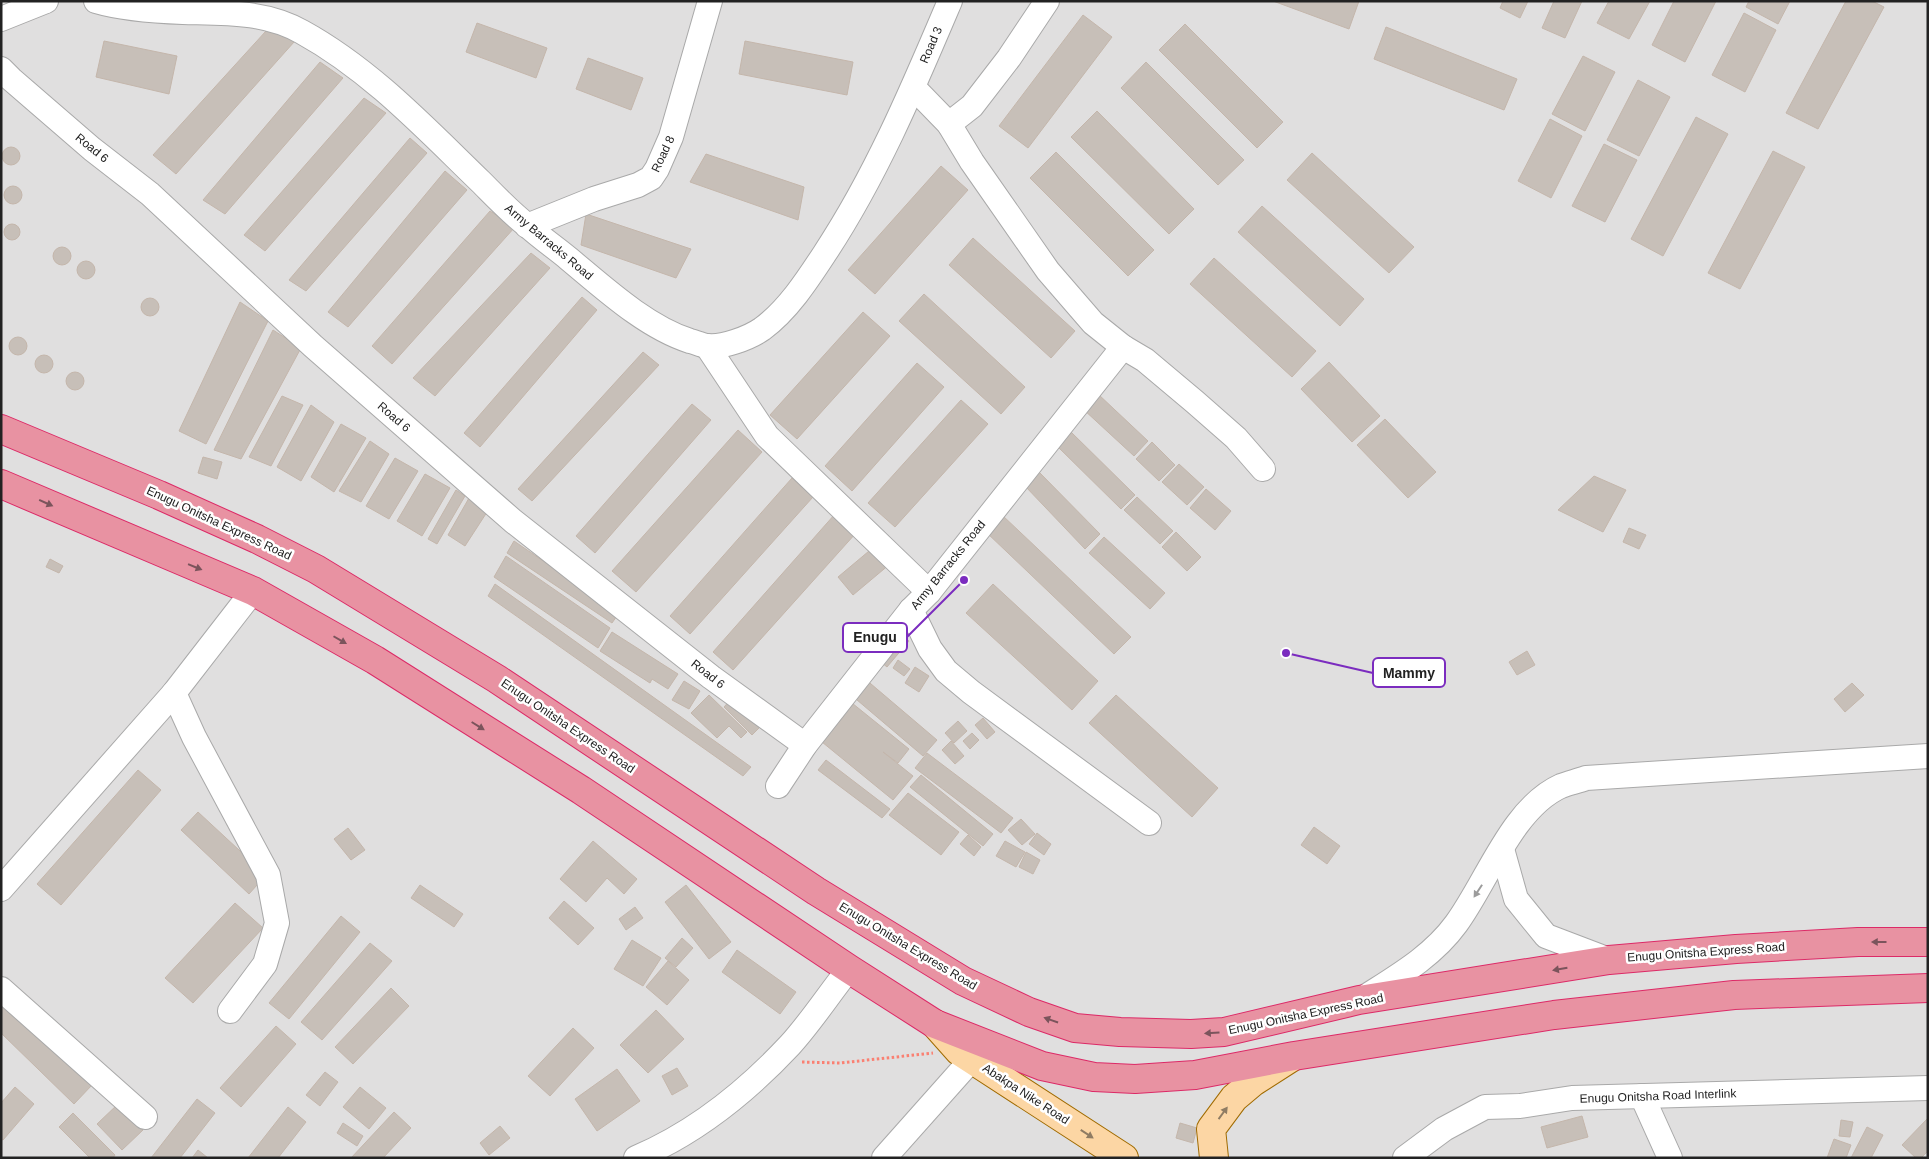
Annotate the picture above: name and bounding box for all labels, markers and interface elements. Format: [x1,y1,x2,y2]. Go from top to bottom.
street label: Road 3 [917,24,945,66]
street label: Road 6 [73,130,112,166]
street label: Road 8 [648,133,678,174]
street label: Army Barracks Road [502,201,596,283]
street label: Road 6 [375,399,413,435]
street label: Enugu Onitsha Express Road [144,483,294,563]
one-way arrow [39,500,53,508]
street label: Army Barracks Road [908,518,988,612]
one-way arrow [188,564,202,572]
callout: Enugu [843,623,907,652]
text: Enugu [853,629,897,645]
one-way arrow [333,636,347,645]
street label: Road 6 [688,657,728,692]
callout: Mammy [1373,658,1445,687]
text: Mammy [1383,665,1435,681]
street label: Enugu Onitsha Express Road [499,676,637,776]
one-way arrow [472,721,485,730]
one-way arrow [1473,884,1482,897]
street label: Enugu Onitsha Express Road [837,899,979,993]
one-way arrow [1871,938,1887,946]
street label: Enugu Onitsha Express Road [1627,940,1785,964]
one-way arrow [1552,965,1568,973]
street label: Enugu Onitsha Express Road [1227,991,1385,1037]
one-way arrow [1043,1016,1058,1024]
one-way arrow [1203,1029,1219,1037]
street label: Abakpa Nike Road [980,1061,1072,1127]
street label: Enugu Onitsha Road Interlink [1579,1086,1738,1106]
one-way arrow [1218,1106,1228,1120]
one-way arrow [1080,1129,1093,1139]

